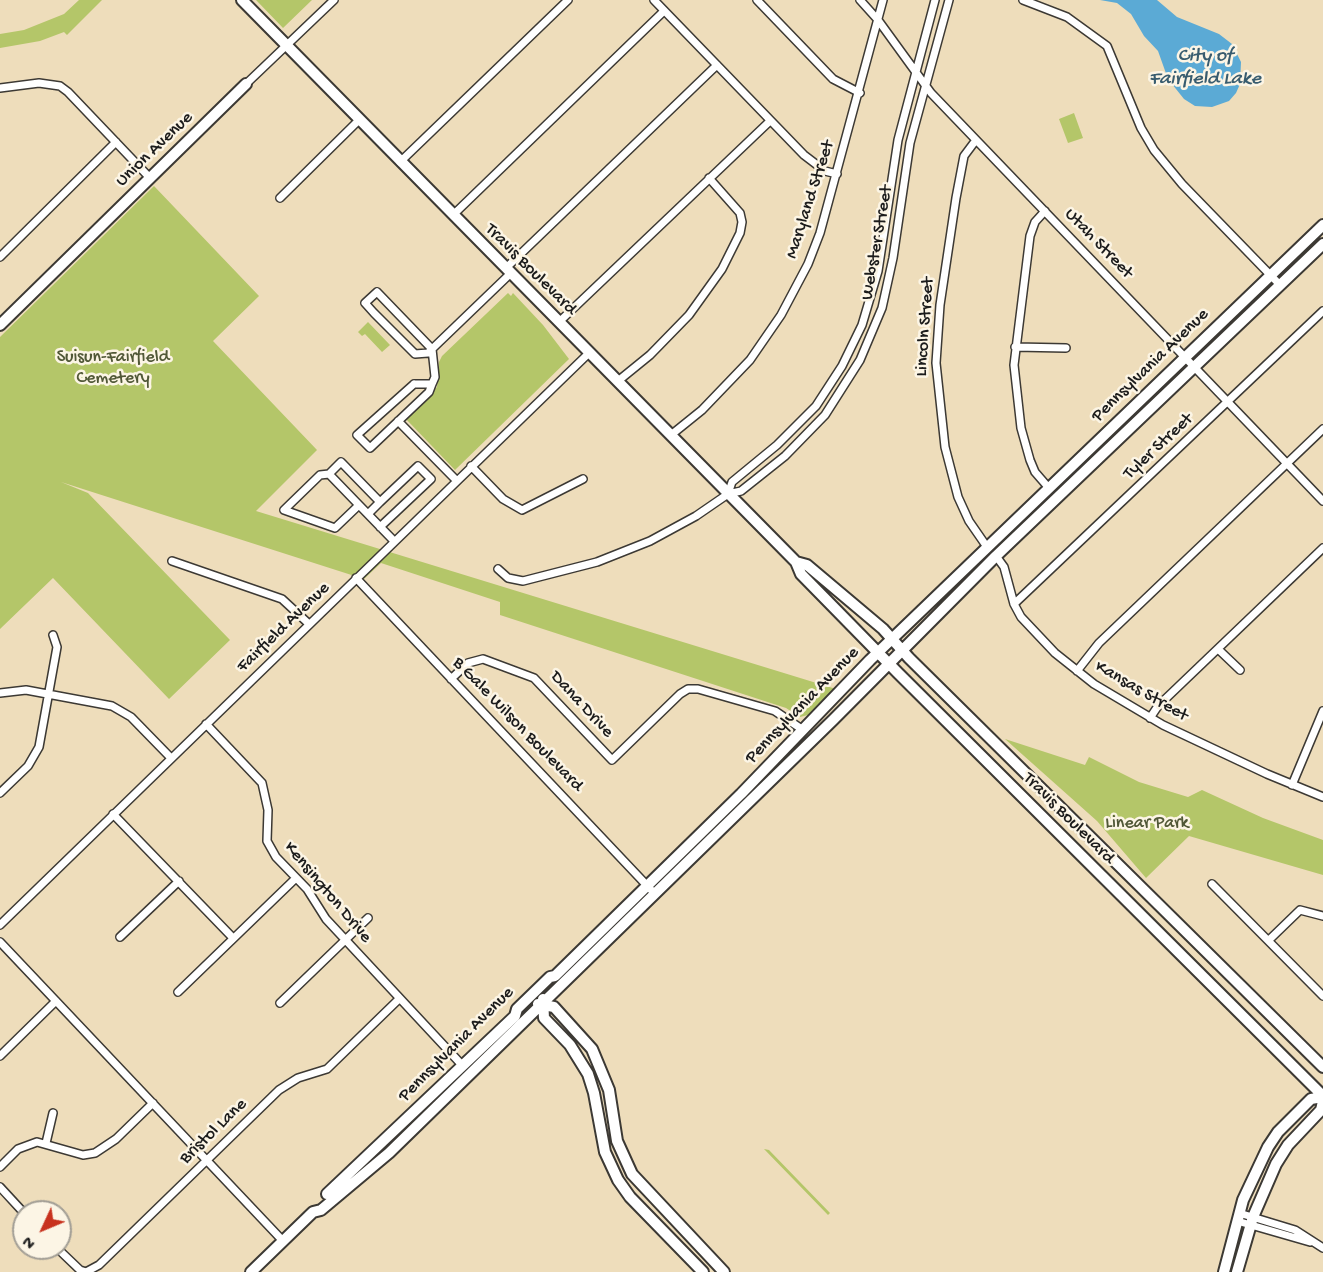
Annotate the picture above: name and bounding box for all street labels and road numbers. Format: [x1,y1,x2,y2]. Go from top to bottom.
street label: Union Avenue [112,108,198,192]
street label: Maryland Street [782,138,840,262]
street label: Webster Street [857,184,899,302]
street label: Utah Street [1059,204,1137,284]
street label: Travis Boulevard [480,220,580,320]
street label: Lincoln Street [912,277,940,377]
street label: Pennsylvania Avenue [1088,305,1214,427]
street label: Tyler Street [1120,409,1198,485]
street label: Fairfield Avenue [233,578,335,678]
street label: Pennsylvania Avenue [742,643,864,769]
street label: B Gale Wilson Boulevard [447,653,587,797]
street label: Kansas Street [1091,657,1191,727]
street label: Dana Drive [545,667,617,743]
street label: Travis Boulevard [1018,769,1118,869]
street label: Kensington Drive [278,838,376,948]
street label: Pennsylvania Avenue [395,983,519,1107]
street label: Bristol Lane [176,1095,252,1169]

